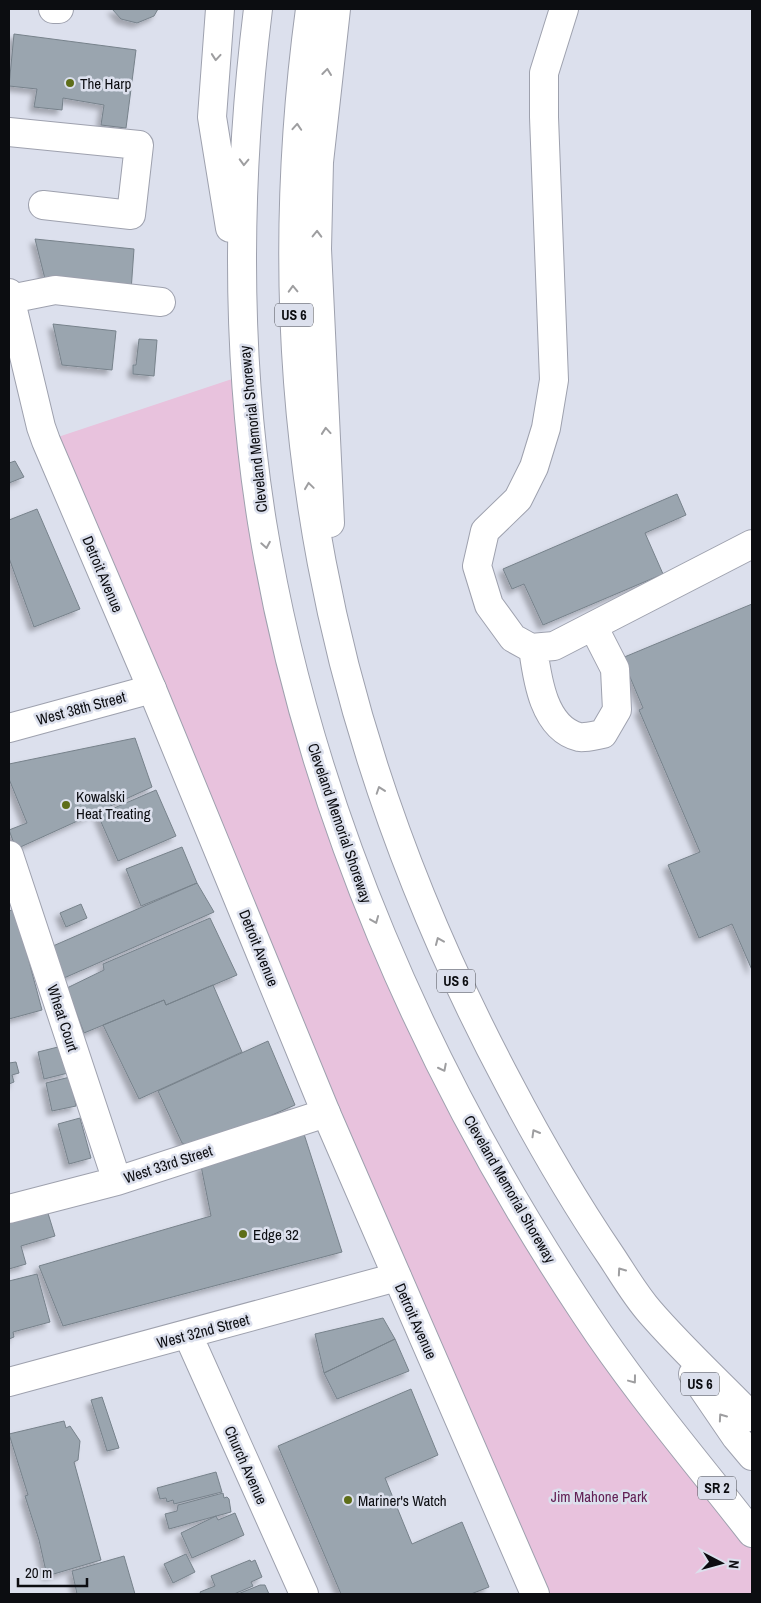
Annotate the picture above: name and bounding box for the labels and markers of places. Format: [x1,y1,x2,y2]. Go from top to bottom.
place label: The Harp [80,73,131,94]
marker: The Harp [64,77,76,89]
place label: Kowalski Heat Treating [76,786,151,824]
marker: Kowalski Heat Treating [60,799,72,811]
place label: Edge 32 [253,1224,299,1245]
marker: Edge 32 [237,1228,249,1240]
place label: Mariner's Watch [358,1490,447,1511]
marker: Mariner's Watch [342,1494,354,1506]

